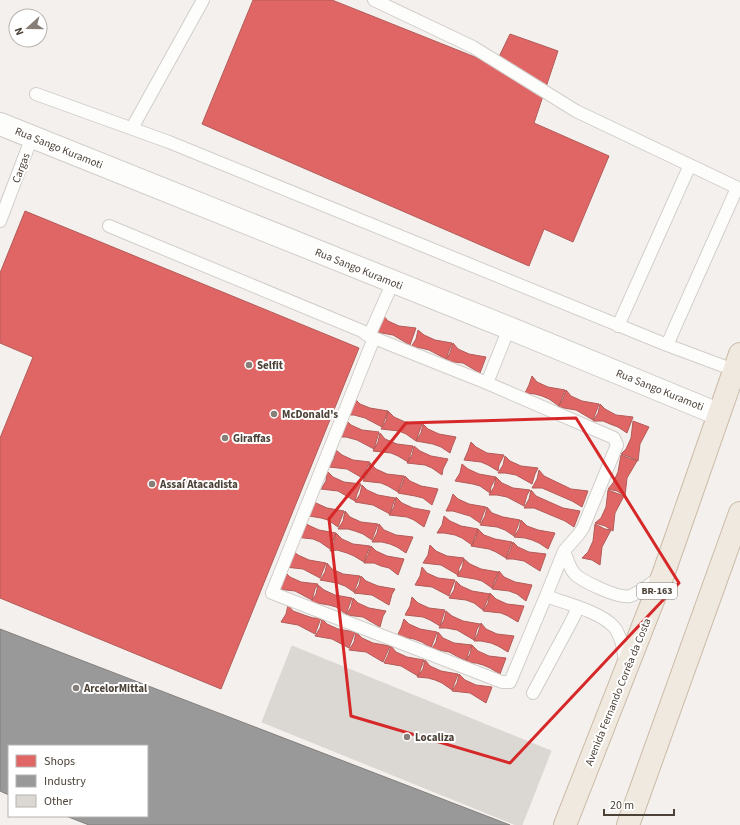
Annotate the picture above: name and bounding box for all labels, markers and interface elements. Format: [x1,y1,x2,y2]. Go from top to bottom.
north arrow [8,8,48,48]
text: N [11,25,27,38]
street label: Rua Sango Kuramoti [13,124,105,172]
street label: Cargas [8,150,34,185]
street label: Rua Sango Kuramoti [313,245,405,293]
place label: Selfit [257,358,284,373]
marker: Selfit [244,360,254,370]
street label: Rua Sango Kuramoti [614,366,706,414]
place label: McDonald's [282,407,338,422]
marker: McDonald's [269,409,279,419]
place label: Giraffas [233,431,271,446]
marker: Giraffas [220,433,230,443]
place label: Assaí Atacadista [159,477,238,492]
marker: Assaí Atacadista [147,479,157,489]
road number: BR-163 [637,583,677,599]
street label: Avenida Fernando Corrêa da Costa [582,616,654,768]
place label: ArcelorMittal [83,681,148,696]
marker: ArcelorMittal [71,683,81,693]
place label: Localiza [415,730,455,745]
marker: Localiza [402,732,412,742]
legend [8,745,148,817]
text: Shops [44,753,75,770]
text: Industry [44,773,86,790]
scale bar [604,791,674,817]
text: Other [44,793,74,810]
text: 20 m [610,797,634,814]

